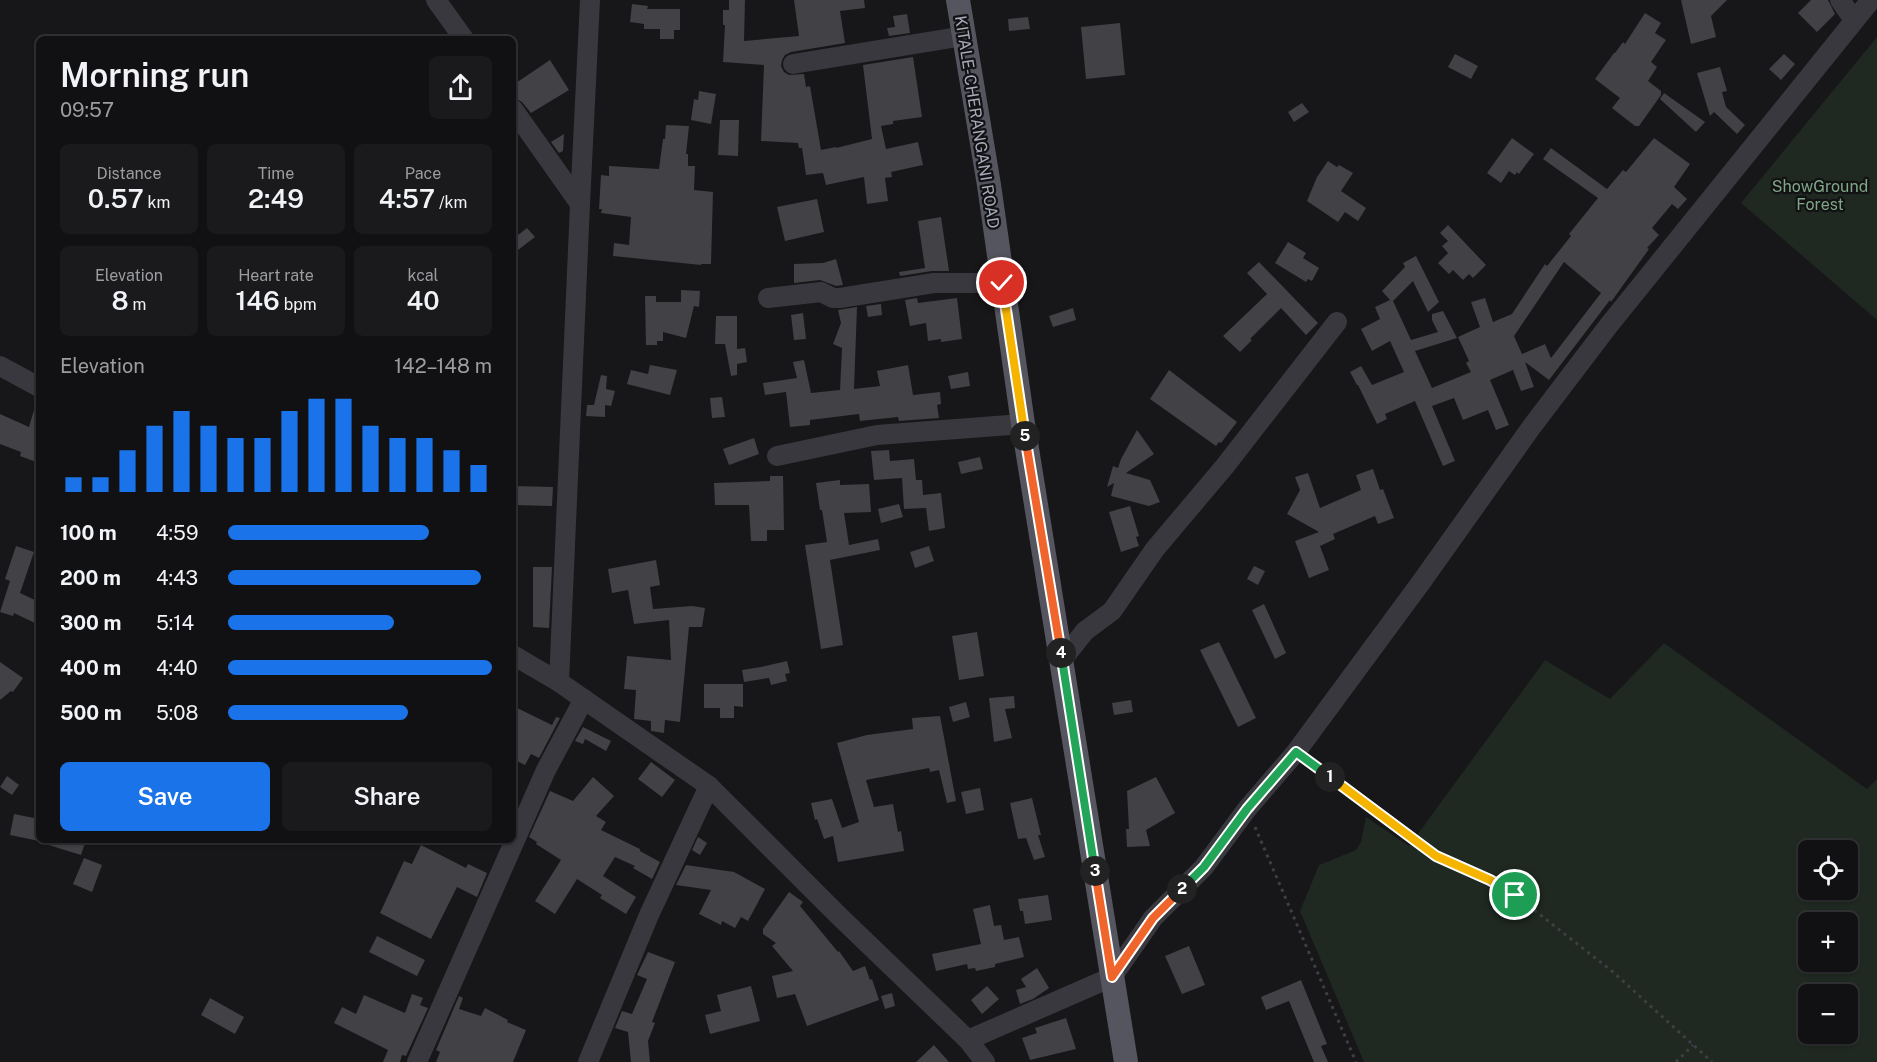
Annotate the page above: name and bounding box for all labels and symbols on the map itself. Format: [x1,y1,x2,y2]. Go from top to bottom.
street label: KITALE-CHERANGANI ROAD [951,14,1003,230]
park label: ShowGround Forest [1772,177,1868,214]
pin [976,257,1027,308]
pin: 5 [1010,421,1040,451]
pin: 4 [1046,638,1076,668]
pin: 1 [1315,762,1345,792]
pin: 3 [1080,856,1110,886]
pin [1489,869,1540,920]
pin: 2 [1167,874,1197,904]

